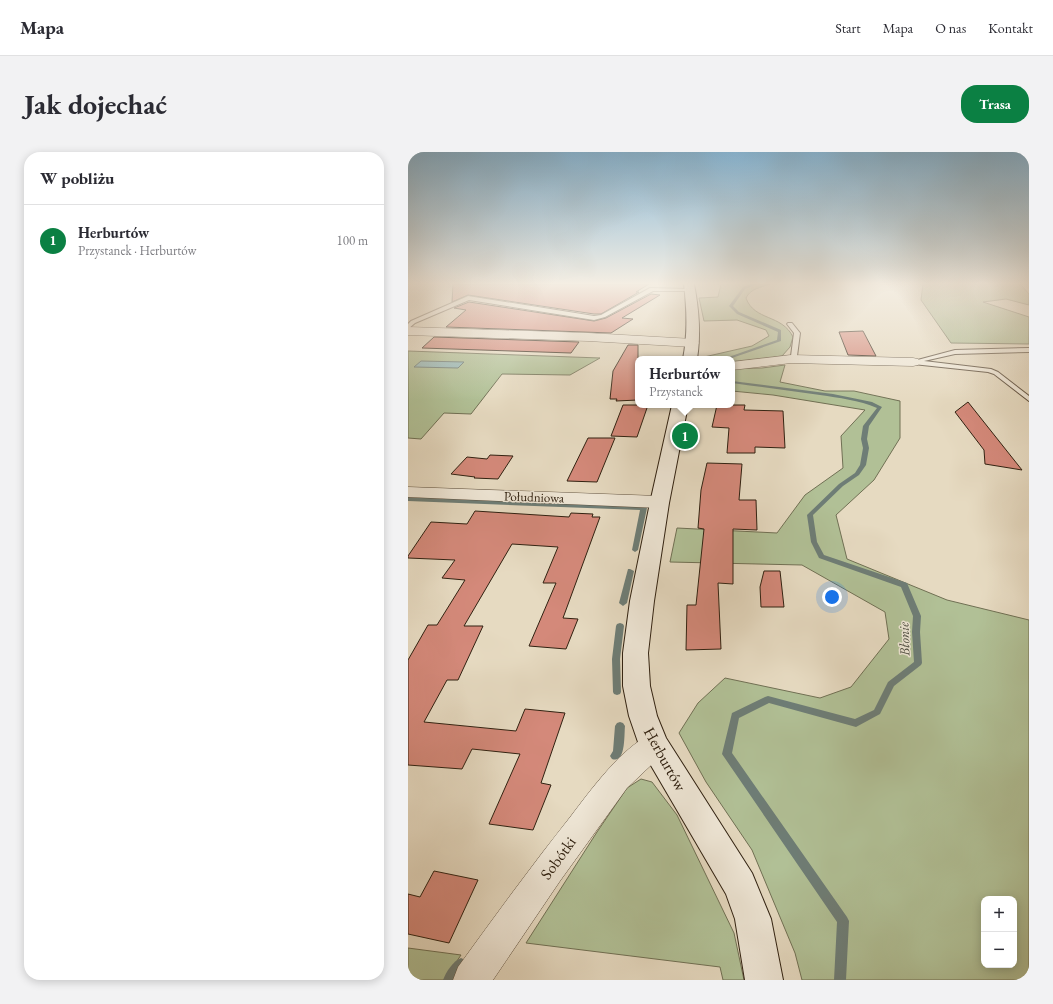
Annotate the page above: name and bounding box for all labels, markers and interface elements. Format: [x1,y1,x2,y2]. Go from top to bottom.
text: Mapa [20,15,64,40]
text: Start [835,19,861,37]
text: Mapa [883,19,913,37]
text: O nas [935,19,966,37]
text: Kontakt [988,19,1033,37]
button: Trasa [961,85,1029,123]
text: Jak dojechać [24,86,167,122]
text: W pobliżu [40,167,114,189]
text: Herburtów [78,223,149,242]
text: 1 [50,232,56,249]
text: 100 m [337,232,368,249]
text: Przystanek · Herburtów [78,242,196,259]
popup [635,356,735,408]
text: Herburtów [649,364,721,383]
text: Przystanek [649,383,703,400]
pin: 1 [672,421,698,451]
street label: Południowa [504,487,565,507]
your location [822,587,842,607]
water label: Błonie [894,622,914,657]
street label: Herburtów [639,723,692,796]
street label: Sobótki [535,832,581,884]
map controls [981,896,1017,968]
button: + [981,896,1017,932]
button: − [981,932,1017,968]

